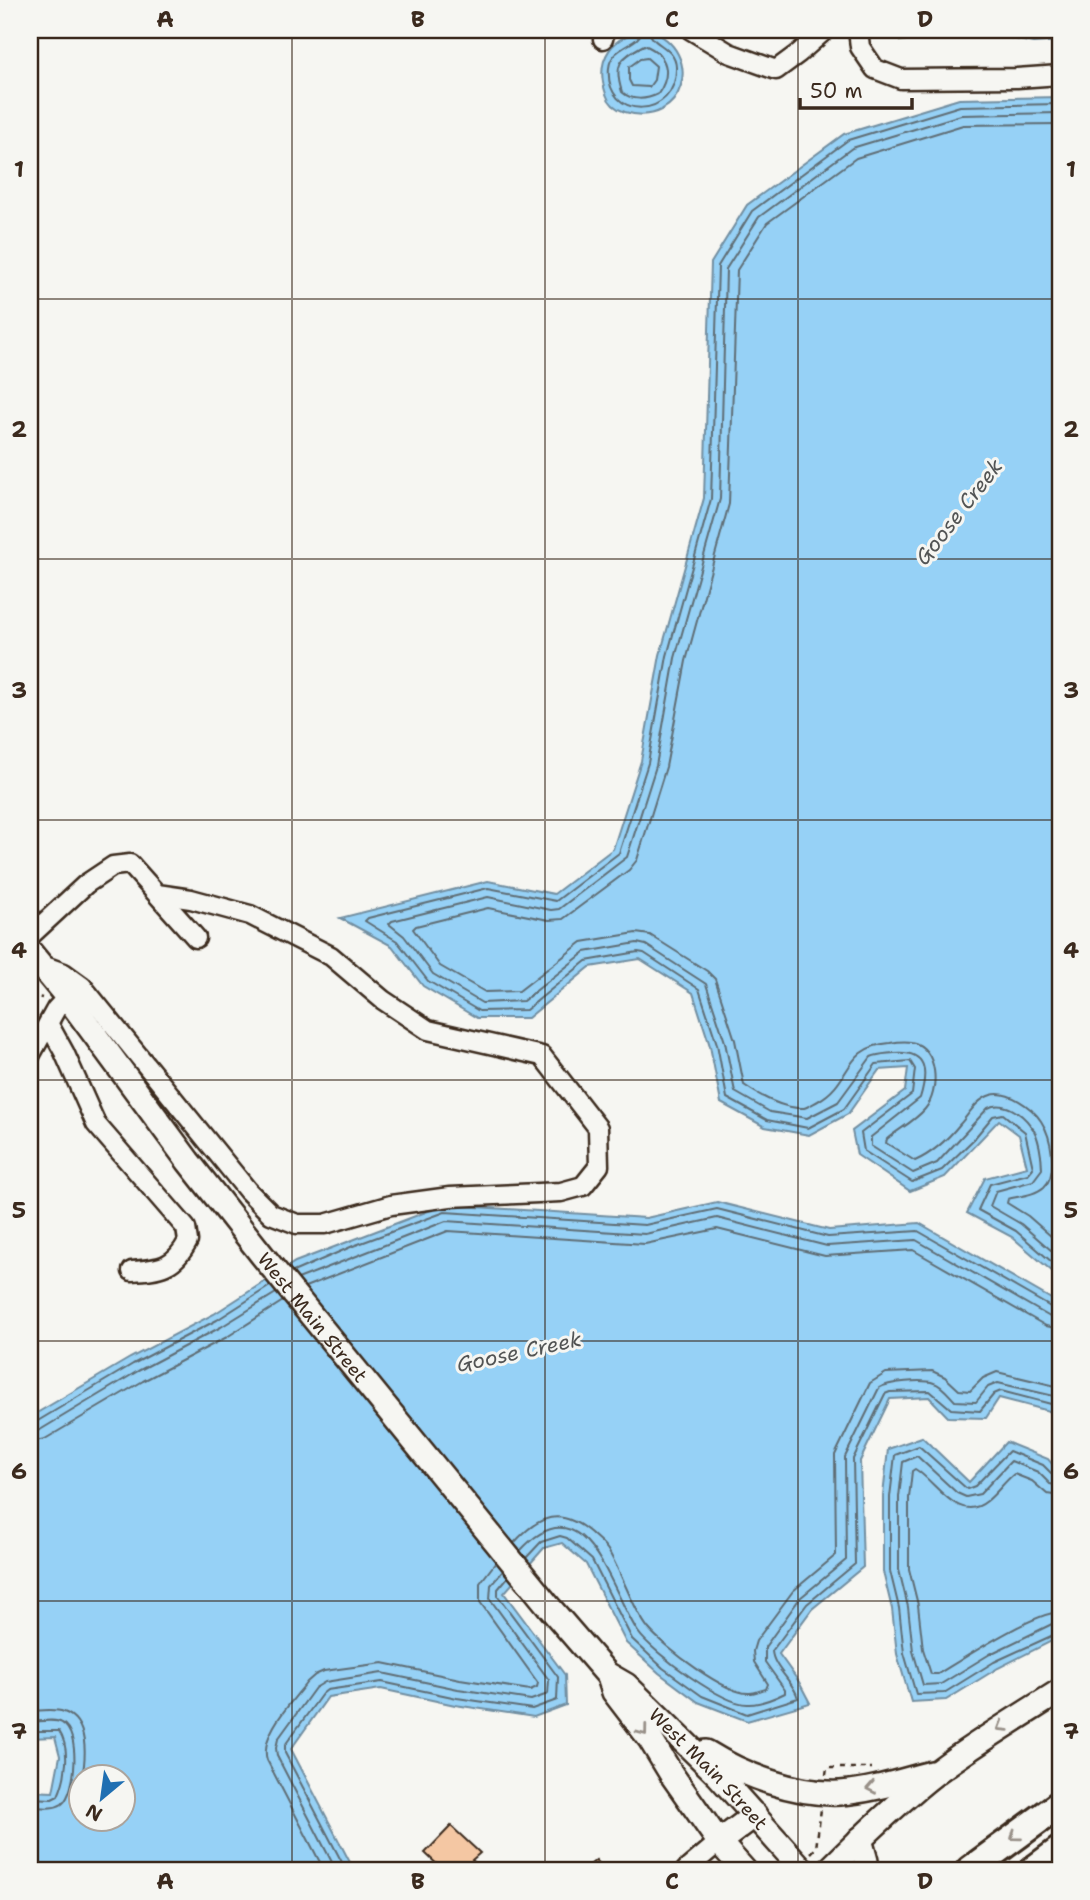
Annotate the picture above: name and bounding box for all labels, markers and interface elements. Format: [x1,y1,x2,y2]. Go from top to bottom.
text: A [156,4,174,34]
text: B [411,4,425,34]
text: C [665,4,679,34]
text: D [917,4,933,34]
scale bar [800,66,912,110]
text: 50 m [810,77,863,105]
text: 1 [14,154,24,184]
text: 1 [1066,154,1076,184]
text: 2 [11,414,27,444]
text: 2 [1063,414,1079,444]
water label: Goose Creek [909,453,1009,571]
text: 3 [11,675,27,705]
text: 3 [1063,675,1079,705]
text: 4 [11,935,27,965]
text: 4 [1063,935,1079,965]
text: 5 [12,1195,26,1225]
text: 5 [1064,1195,1078,1225]
street label: West Main Street [252,1247,373,1388]
water label: Goose Creek [454,1325,584,1379]
text: 6 [11,1456,27,1486]
text: 6 [1063,1456,1079,1486]
street label: West Main Street [643,1702,773,1835]
text: 7 [11,1716,27,1746]
text: 7 [1063,1716,1079,1746]
one-way arrow [997,1719,1010,1732]
one-way arrow [635,1723,648,1736]
north arrow [66,1764,136,1834]
one-way arrow [865,1780,877,1795]
text: N [81,1798,107,1827]
one-way arrow [1010,1828,1022,1841]
text: A [156,1866,174,1896]
text: B [411,1866,425,1896]
text: C [665,1866,679,1896]
text: D [917,1866,933,1896]

